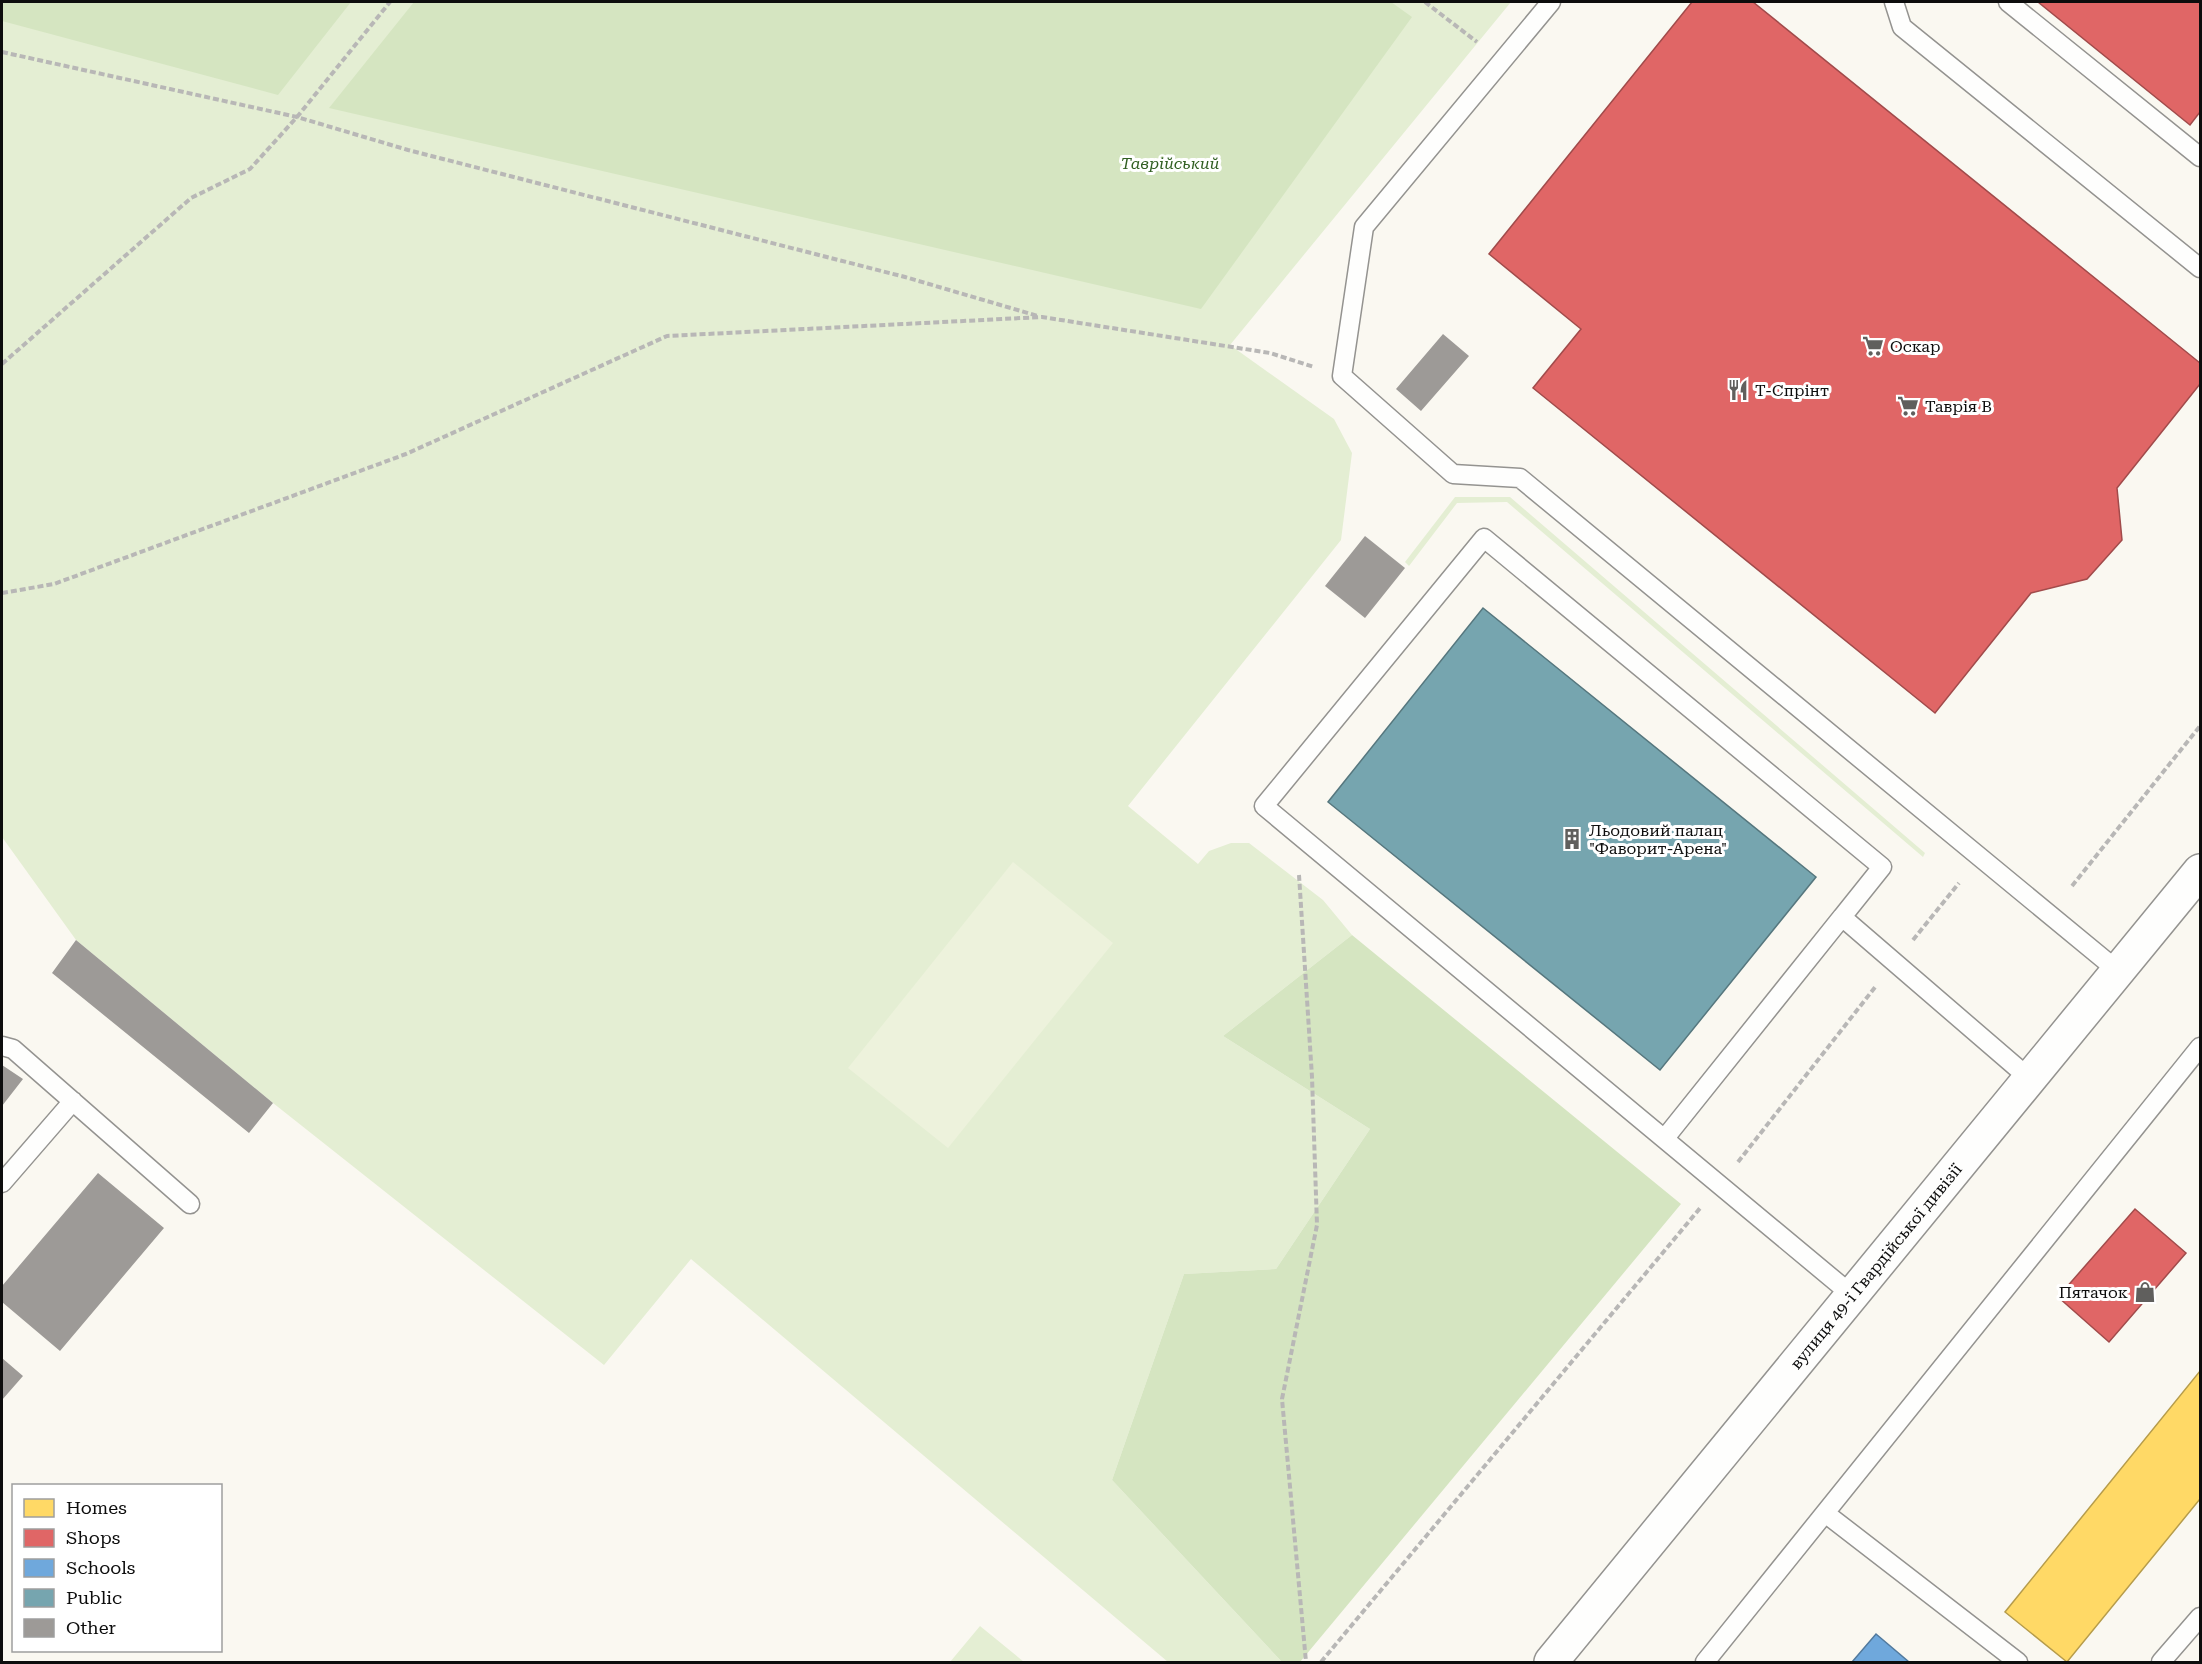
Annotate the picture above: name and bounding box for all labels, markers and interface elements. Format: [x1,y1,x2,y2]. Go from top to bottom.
park label: Таврійський [1121,154,1219,173]
supermarket icon: Оскар [1861,334,1885,358]
place label: Оскар [1890,337,1940,356]
restaurant icon: Т-Спрінт [1726,378,1750,402]
place label: Т-Спрінт [1755,381,1829,400]
supermarket icon: Таврія В [1896,394,1920,418]
place label: Таврія В [1925,397,1992,416]
place label: Льодовий палац "Фаворит-Арена" [1589,821,1727,858]
building icon: Льодовий палац "Фаворит-Арена" [1560,827,1584,851]
street label: вулиця 49-ї Гвардійської дивізії [1786,1160,1966,1373]
shop icon: Пятачок [2133,1280,2157,1304]
place label: Пятачок [2059,1283,2128,1302]
legend [12,1484,222,1652]
text: Homes [66,1497,127,1518]
text: Shops [66,1527,120,1548]
text: Schools [66,1557,135,1578]
text: Public [66,1587,122,1608]
text: Other [66,1617,116,1638]

